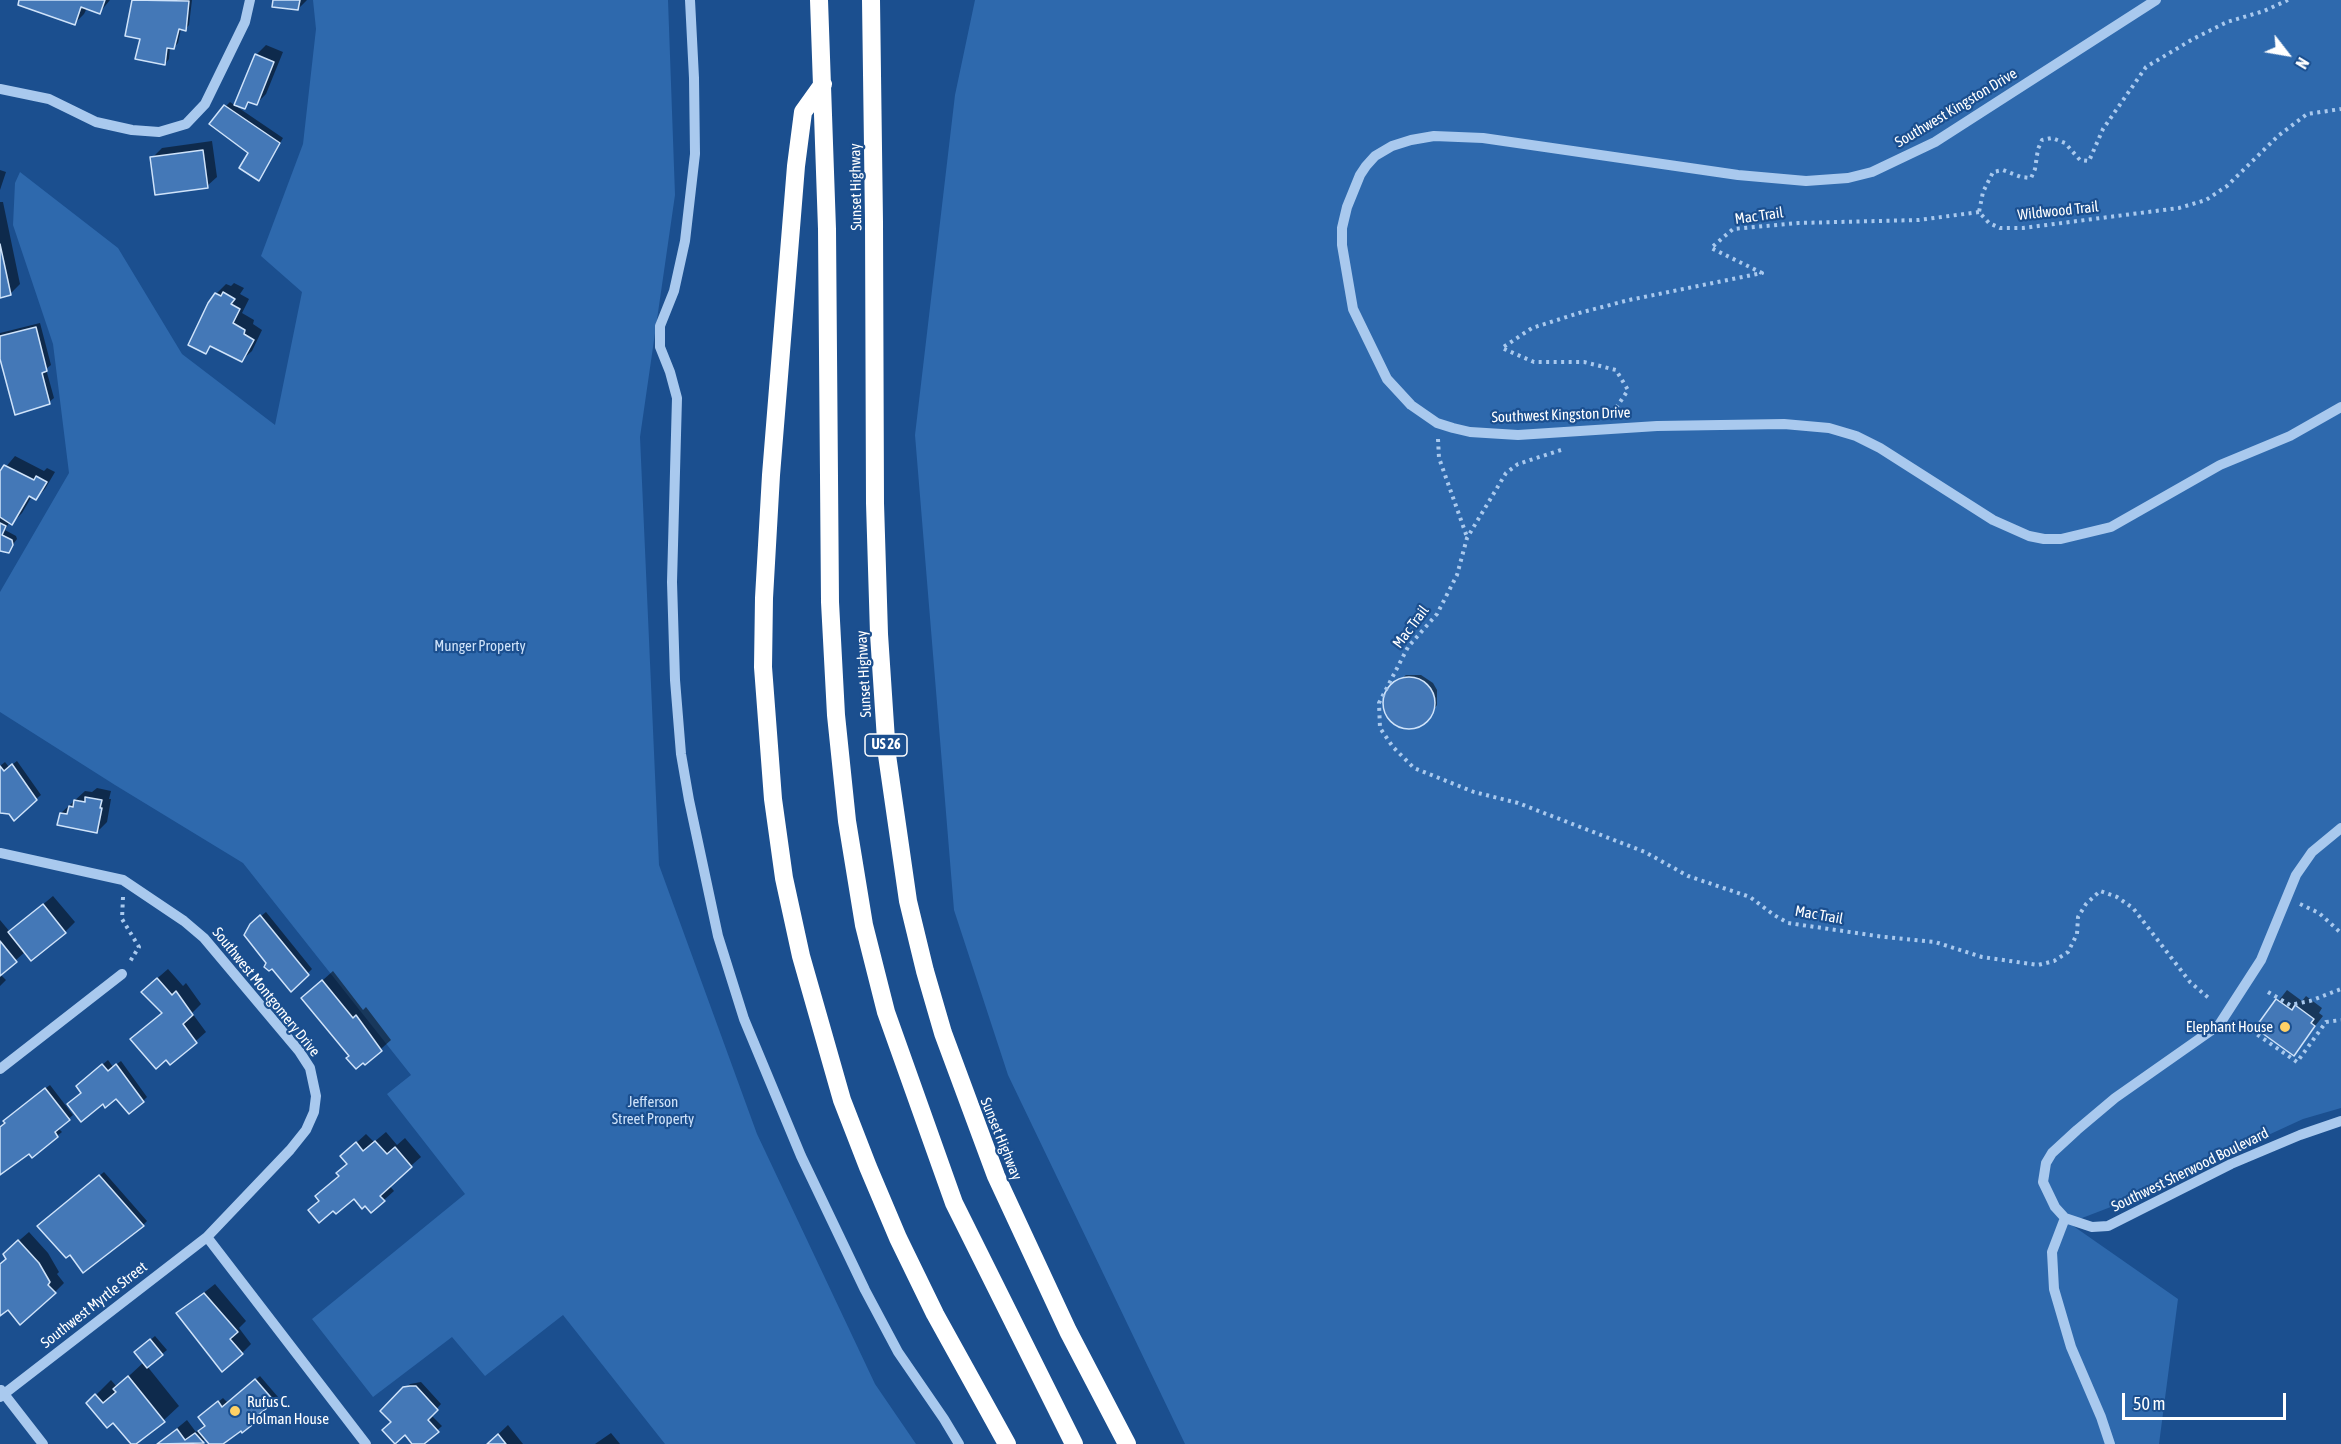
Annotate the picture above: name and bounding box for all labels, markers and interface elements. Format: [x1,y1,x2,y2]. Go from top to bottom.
north arrow [2257,24,2317,84]
text: N [2292,55,2313,72]
street label: Southwest Kingston Drive [1892,65,2020,151]
street label: Sunset Highway [846,143,866,231]
street label: Wildwood Trail [2017,198,2099,224]
street label: Mac Trail [1734,204,1784,228]
street label: Southwest Kingston Drive [1491,404,1631,426]
street label: Mac Trail [1389,602,1433,652]
street label: Sunset Highway [853,630,875,718]
park label: Munger Property [434,637,526,655]
road number: US 26 [865,734,907,756]
street label: Mac Trail [1793,902,1845,928]
street label: Southwest Montgomery Drive [208,924,324,1060]
place label: Elephant House [2186,1018,2273,1036]
marker: Elephant House [2278,1020,2292,1034]
park label: Jefferson Street Property [612,1093,694,1128]
street label: Sunset Highway [976,1095,1026,1183]
street label: Southwest Sherwood Boulevard [2108,1124,2272,1216]
street label: Southwest Myrtle Street [37,1258,151,1352]
scale bar [2125,1381,2288,1419]
place label: Rufus C. Holman House [247,1393,329,1428]
text: 50 m [2133,1393,2165,1414]
marker: Rufus C. Holman House [228,1404,242,1418]

